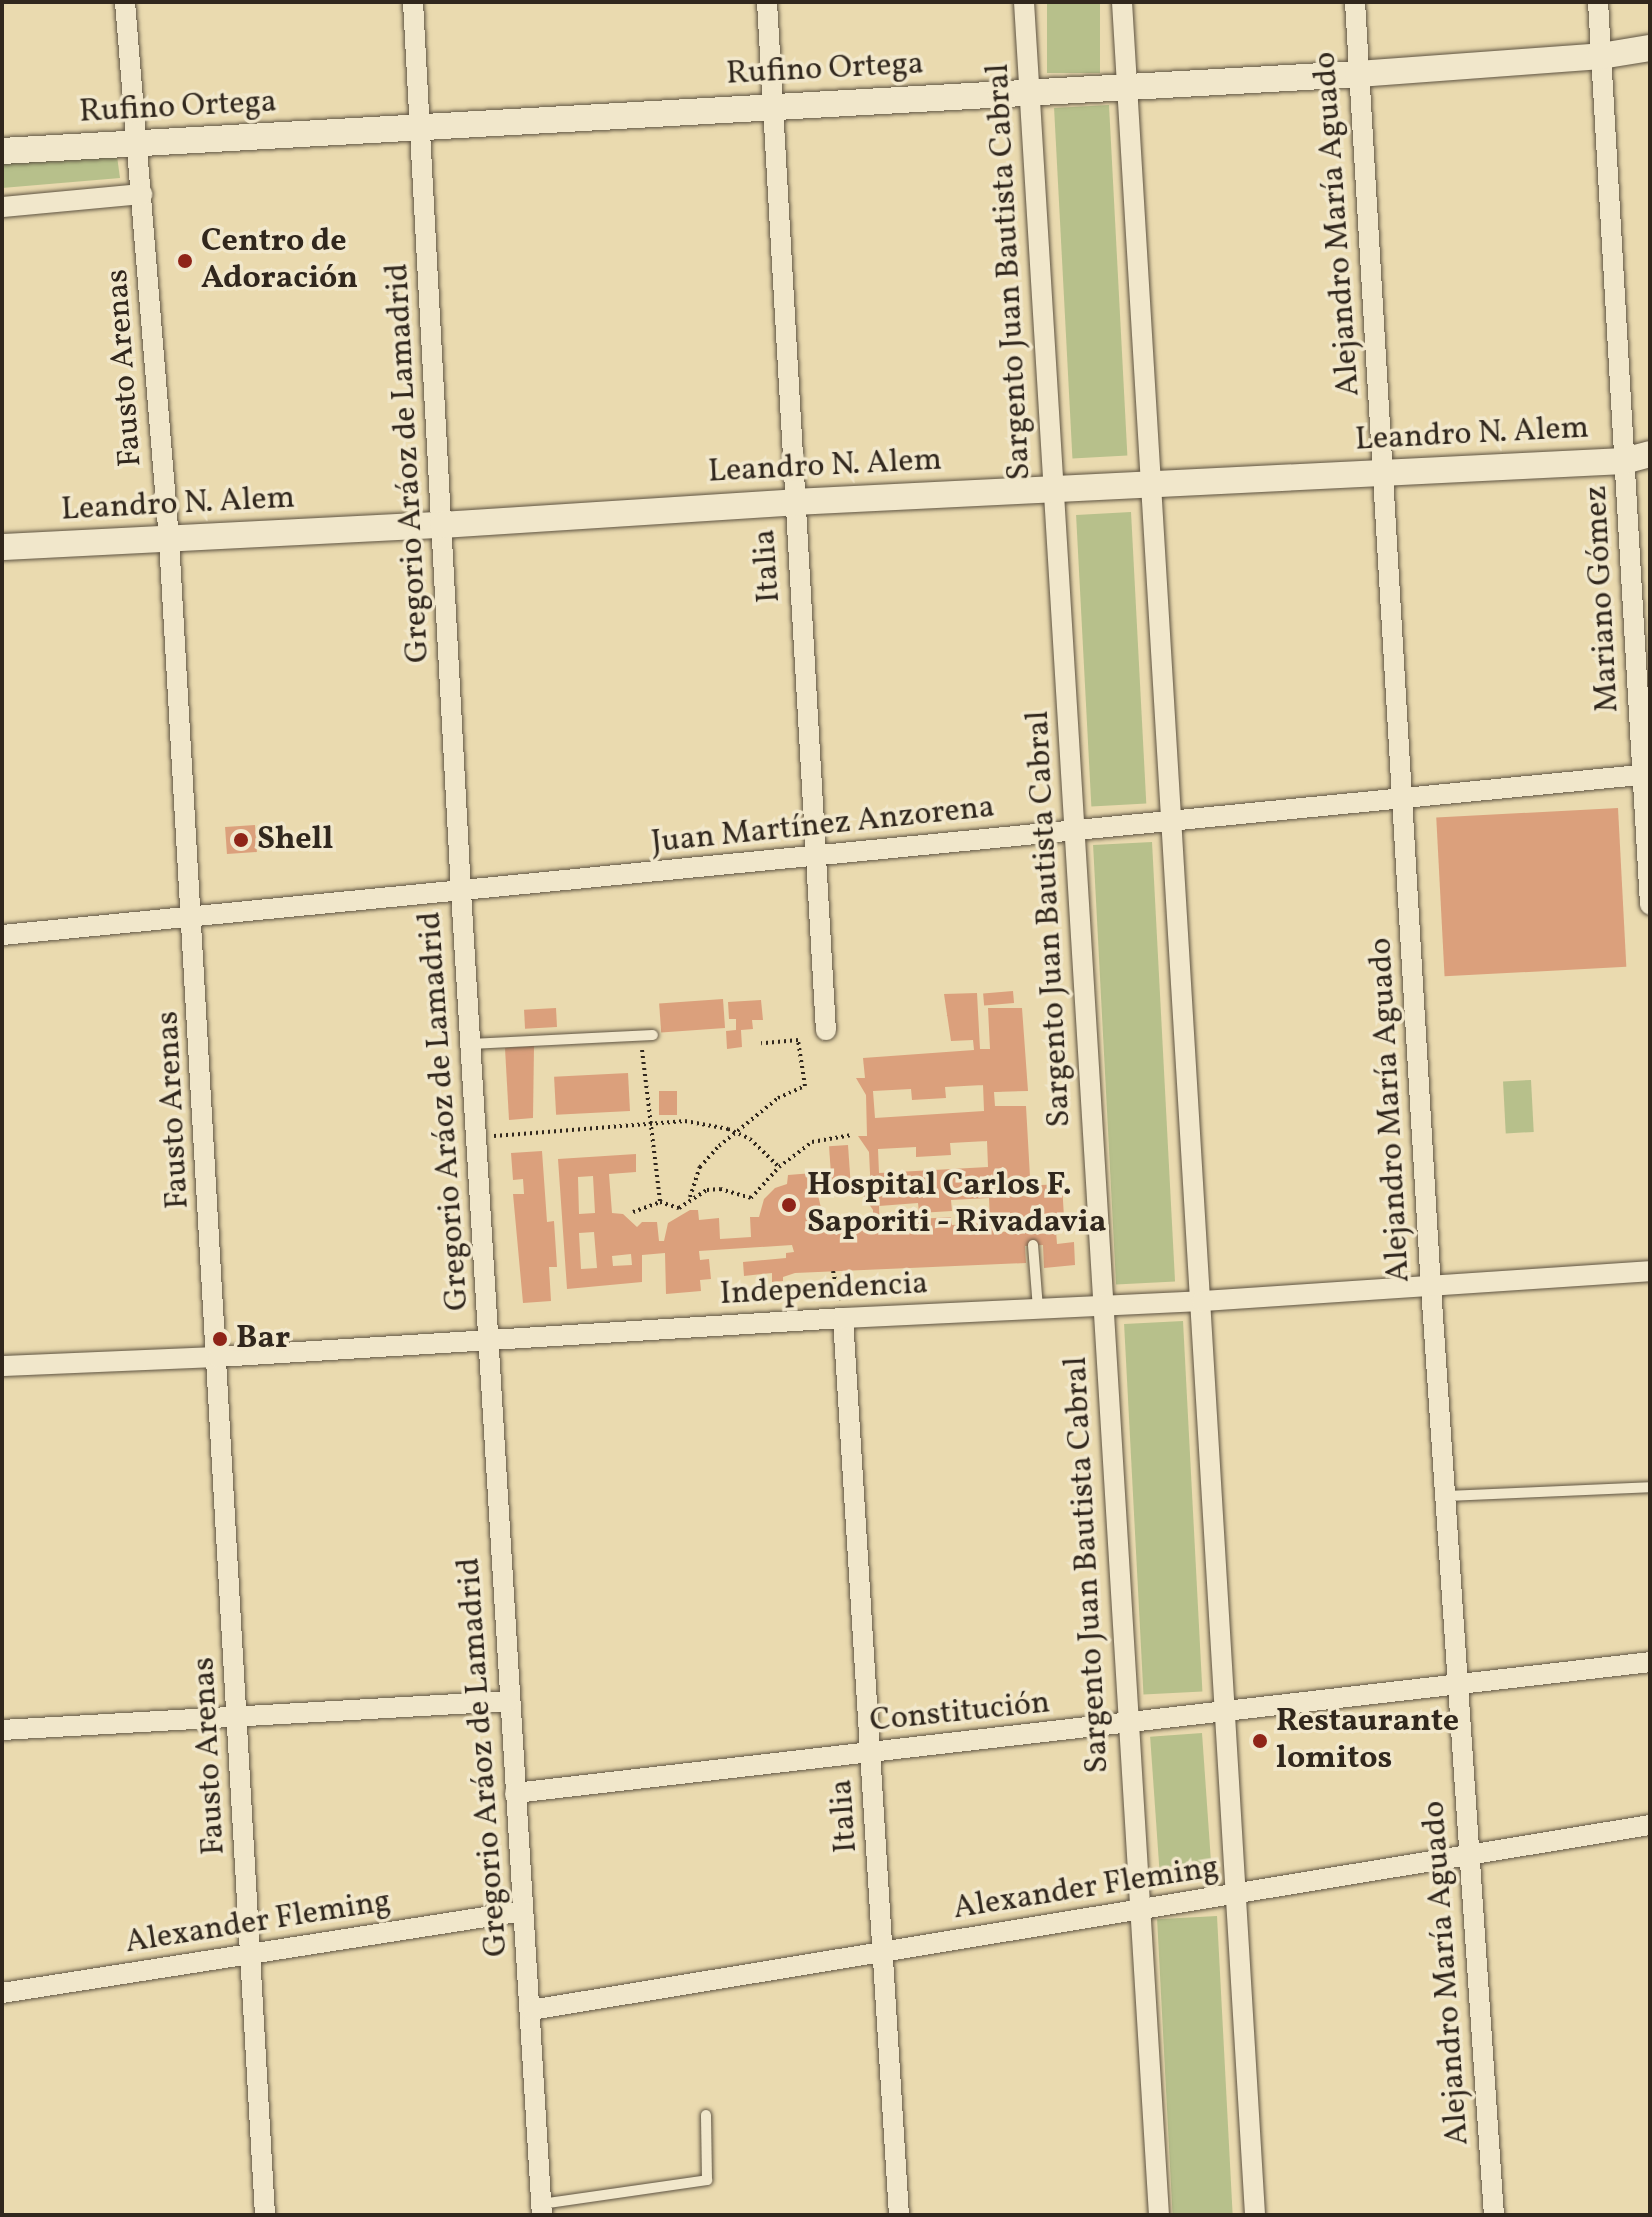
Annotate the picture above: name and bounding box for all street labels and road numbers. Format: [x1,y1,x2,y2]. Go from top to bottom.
street label: Rufino Ortega [725,46,925,94]
street label: Alejandro María Aguado [1307,50,1369,398]
street label: Sargento Juan Bautista Cabral [980,63,1040,481]
street label: Rufino Ortega [78,84,278,132]
street label: Gregorio Aráoz de Lamadrid [379,262,439,664]
street label: Fausto Arenas [99,268,151,468]
street label: Leandro N. Alem [1354,410,1590,460]
street label: Leandro N. Alem [707,442,943,492]
street label: Leandro N. Alem [60,480,296,530]
street label: Mariano Gómez [1578,485,1628,713]
street label: Italia [746,528,790,604]
street label: Sargento Juan Bautista Cabral [1020,710,1080,1128]
street label: Juan Martínez Anzorena [649,789,997,863]
street label: Gregorio Aráoz de Lamadrid [412,910,478,1312]
street label: Alejandro María Aguado [1363,937,1419,1283]
street label: Fausto Arenas [150,1010,198,1210]
street label: Independencia [719,1265,929,1315]
street label: Sargento Juan Bautista Cabral [1058,1356,1118,1774]
street label: Gregorio Aráoz de Lamadrid [451,1556,517,1958]
street label: Fausto Arenas [186,1656,234,1856]
street label: Constitución [868,1684,1052,1742]
street label: Italia [823,1778,867,1854]
street label: Alejandro María Aguado [1416,1799,1478,2147]
street label: Alexander Fleming [951,1849,1221,1929]
street label: Alexander Fleming [123,1883,393,1963]

